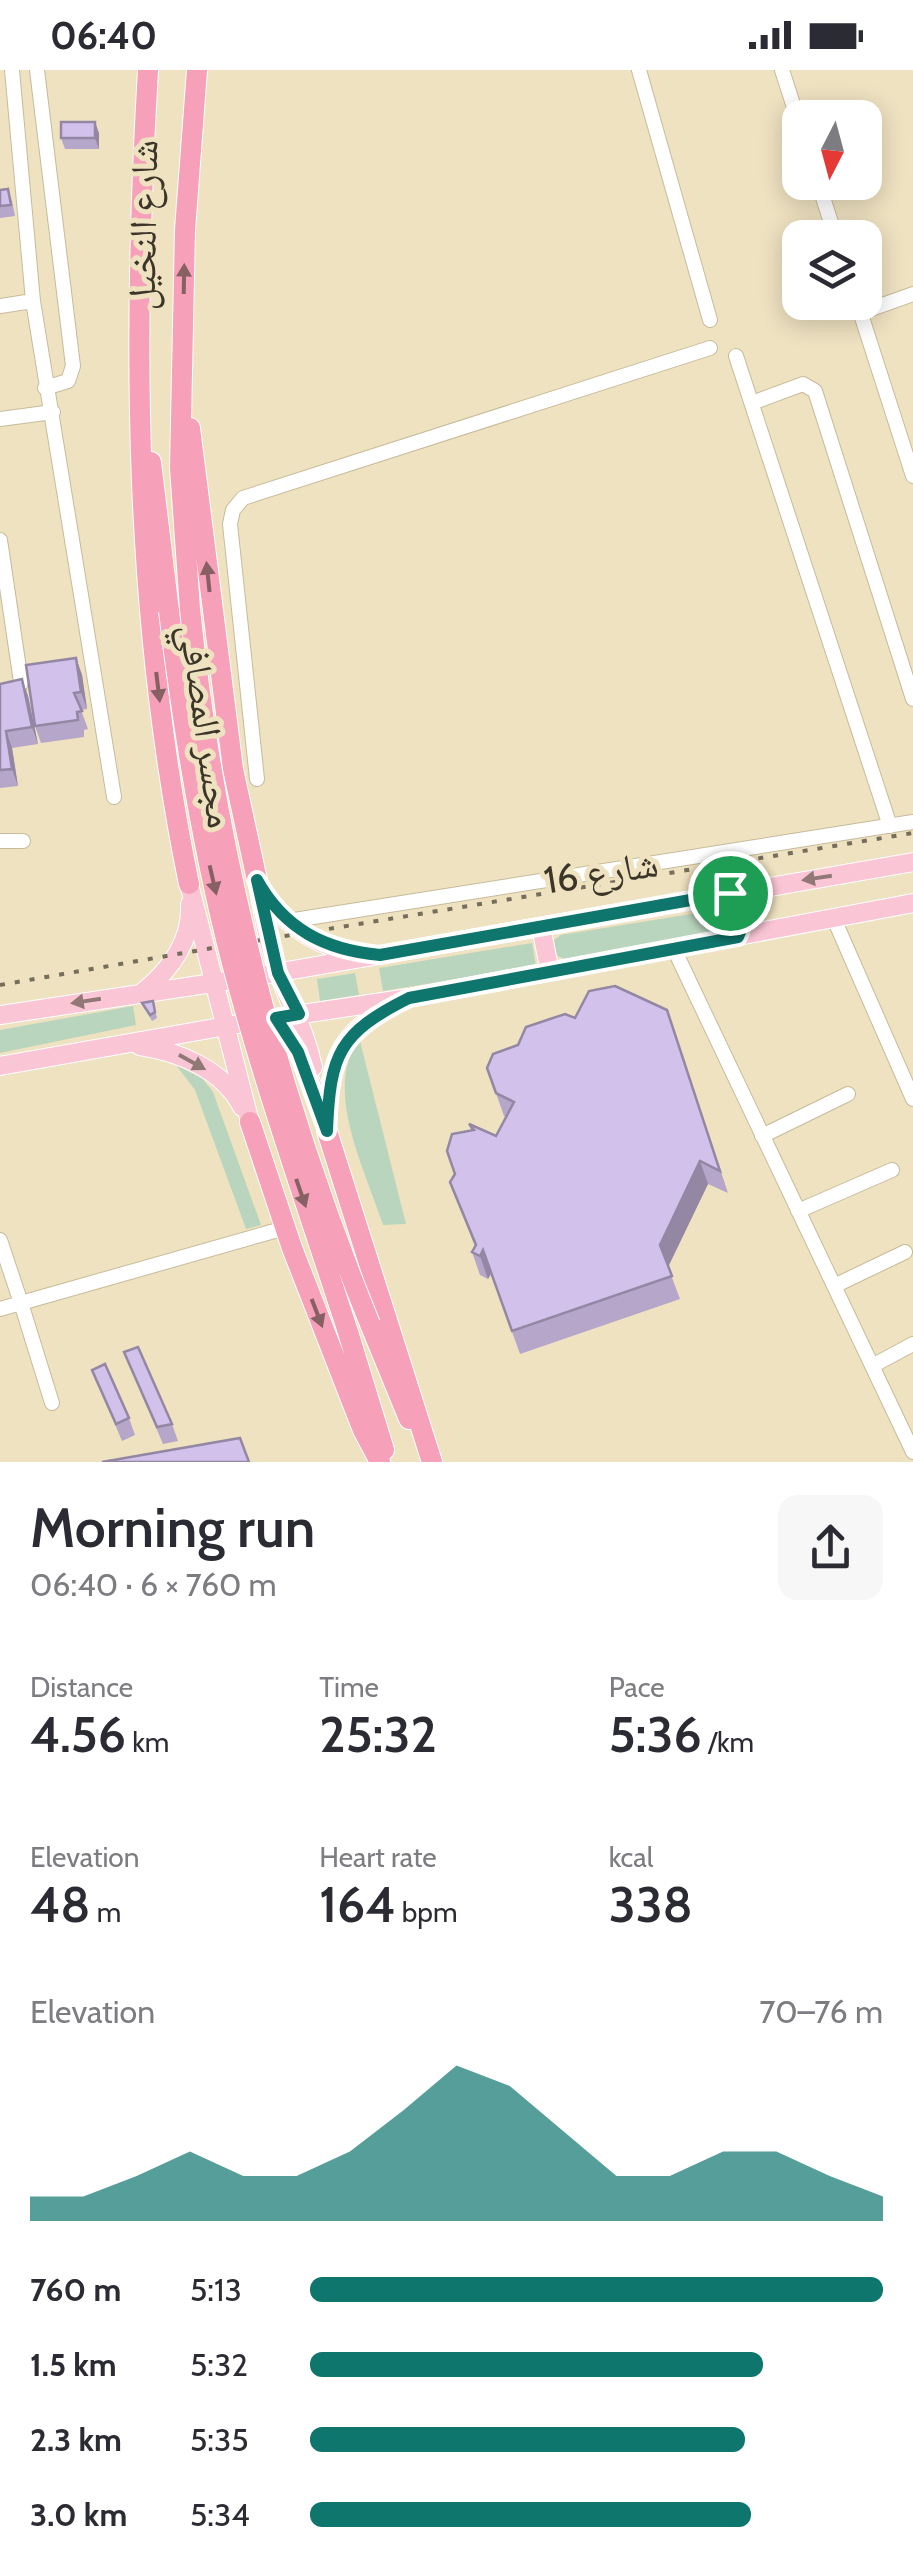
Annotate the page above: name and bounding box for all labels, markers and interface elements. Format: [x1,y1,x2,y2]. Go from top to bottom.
text: 06:40 [50,12,157,59]
north arrow [782,100,882,200]
map controls [782,100,882,320]
street label: شارع النخيل [118,139,168,311]
button: layers [782,220,882,320]
one-way arrow [176,262,192,294]
one-way arrow [200,560,216,592]
street label: مجسر المصافي [163,621,245,832]
one-way arrow [150,671,166,703]
street label: شارع 16 [541,839,661,905]
pin [688,851,773,936]
one-way arrow [206,865,221,896]
icon: arrive [703,866,758,921]
one-way arrow [801,870,832,886]
one-way arrow [69,994,101,1009]
one-way arrow [177,1054,206,1071]
one-way arrow [294,1178,309,1208]
one-way arrow [310,1298,326,1328]
text: Morning run [30,1494,315,1561]
button: share [778,1495,883,1600]
text: 06:40 · 6 × 760 m [30,1565,277,1604]
text: Distance [30,1670,133,1704]
text: Time [319,1670,379,1704]
text: Pace [609,1670,665,1704]
text: 4.56 [30,1704,126,1765]
text: 25:32 [319,1704,437,1765]
text: 5:36 [609,1704,702,1765]
text: km [126,1725,169,1759]
text: /km [702,1725,754,1759]
text: Elevation [30,1840,139,1874]
text: Heart rate [319,1840,437,1874]
text: kcal [609,1840,653,1874]
text: 48 [30,1874,91,1935]
text: 164 [319,1874,395,1935]
text: 338 [609,1874,693,1935]
text: m [91,1895,121,1929]
text: bpm [395,1895,457,1929]
text: Elevation [30,1992,155,2031]
text: 70–76 m [759,1992,883,2031]
text: 760 m [30,2270,121,2309]
text: 5:13 [190,2270,242,2309]
text: 1.5 km [30,2345,117,2384]
text: 5:32 [190,2345,248,2384]
text: 2.3 km [30,2420,122,2459]
text: 5:35 [190,2420,249,2459]
text: 3.0 km [30,2495,127,2534]
text: 5:34 [190,2495,250,2534]

